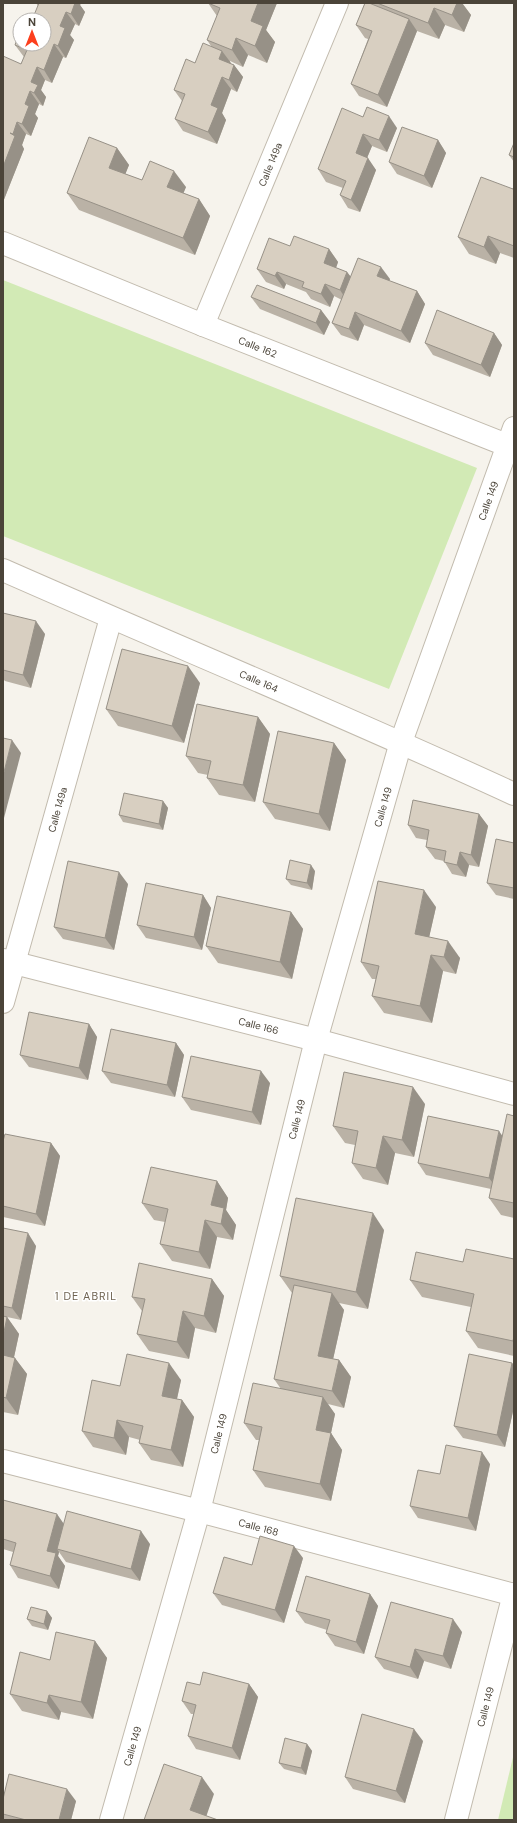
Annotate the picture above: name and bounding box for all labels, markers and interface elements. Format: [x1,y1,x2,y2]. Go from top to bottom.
north arrow [12,12,52,52]
text: N [28,15,36,29]
street label: Calle 149a [255,140,285,188]
street label: Calle 162 [237,333,279,360]
street label: Calle 149 [475,479,501,522]
street label: Calle 164 [238,667,280,695]
street label: Calle 149a [45,785,70,834]
street label: Calle 149 [371,785,394,828]
street label: Calle 166 [237,1014,280,1037]
street label: Calle 149 [285,1098,308,1141]
district label: 1 DE ABRIL [55,1289,117,1303]
street label: Calle 149 [207,1412,229,1455]
street label: Calle 168 [237,1515,280,1538]
street label: Calle 149 [474,1685,496,1728]
street label: Calle 149 [120,1724,144,1767]

